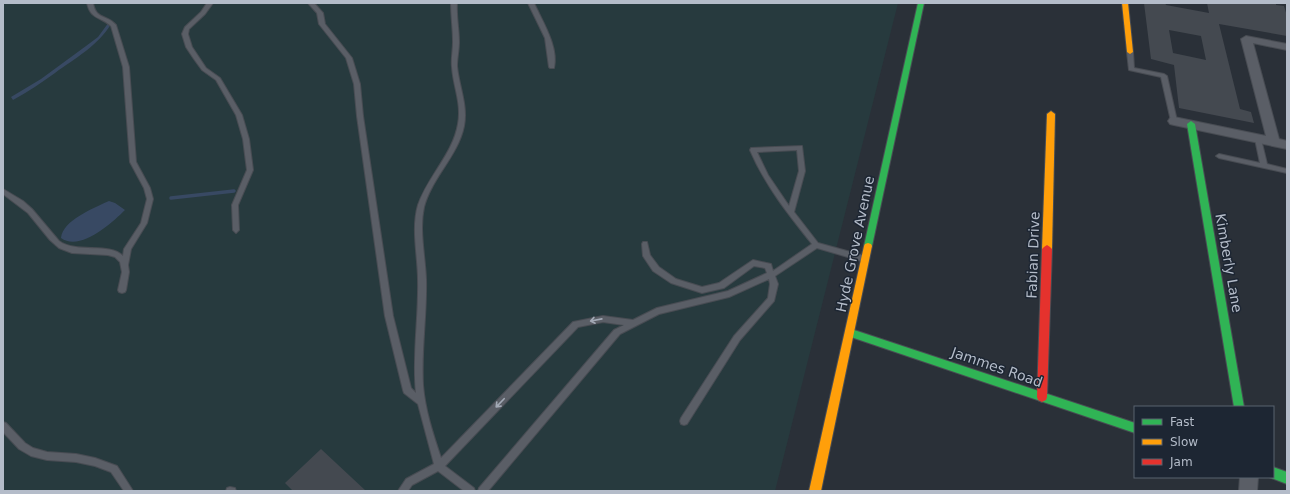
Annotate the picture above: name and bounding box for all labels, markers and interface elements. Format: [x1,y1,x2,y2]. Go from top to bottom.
street label: Hyde Grove Avenue [833,174,877,314]
street label: Fabian Drive [1023,211,1043,299]
street label: Kimberly Lane [1212,212,1246,314]
one-way arrow [590,316,603,324]
street label: Jammes Road [948,344,1045,390]
one-way arrow [495,398,504,408]
legend [1134,406,1274,478]
text: Fast [1170,415,1194,429]
text: Slow [1170,435,1198,449]
text: Jam [1169,455,1193,469]

